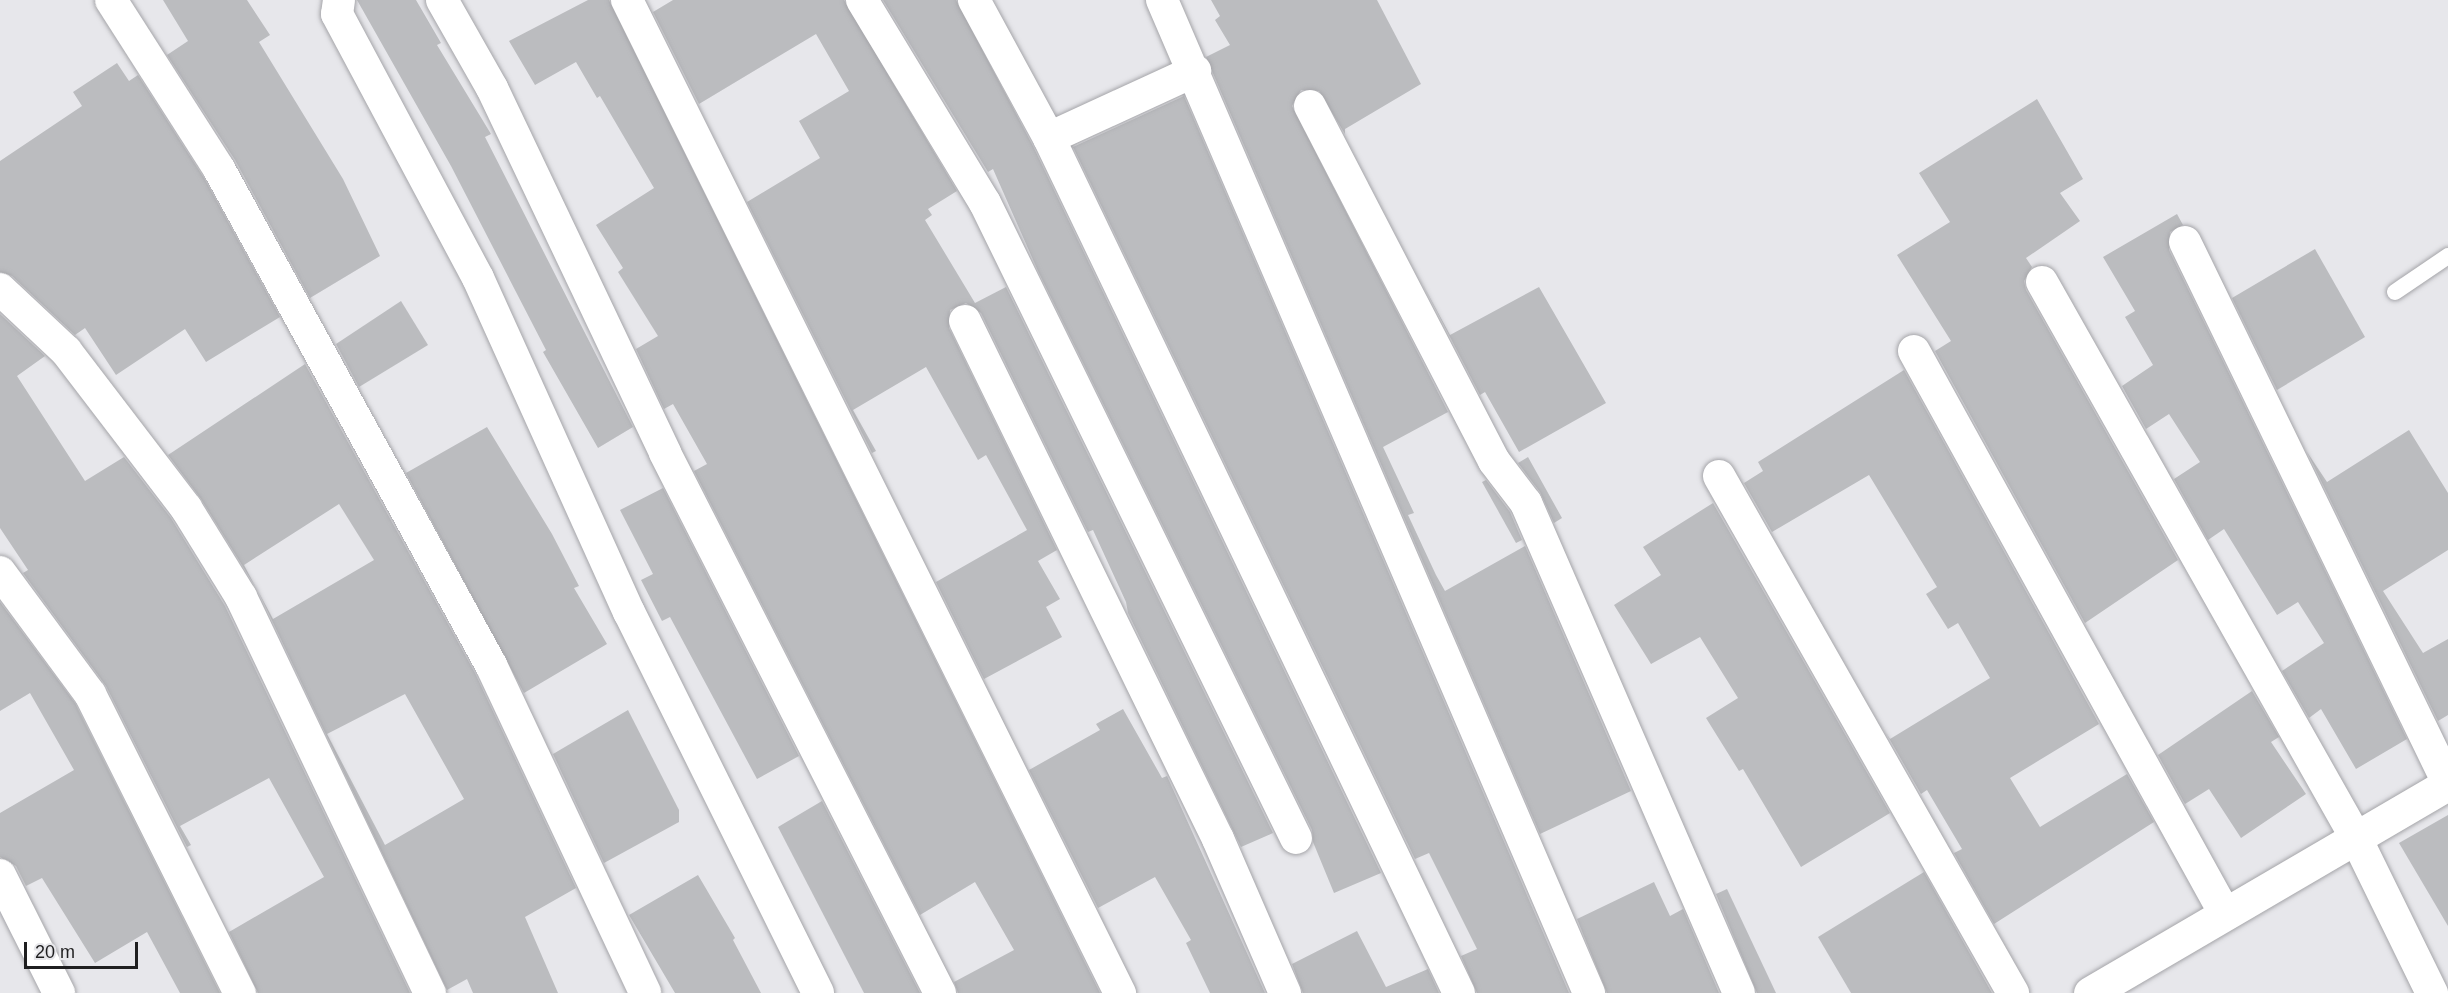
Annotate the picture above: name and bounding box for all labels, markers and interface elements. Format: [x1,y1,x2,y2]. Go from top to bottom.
scale bar [27,930,141,968]
text: 20 m [35,942,75,962]

